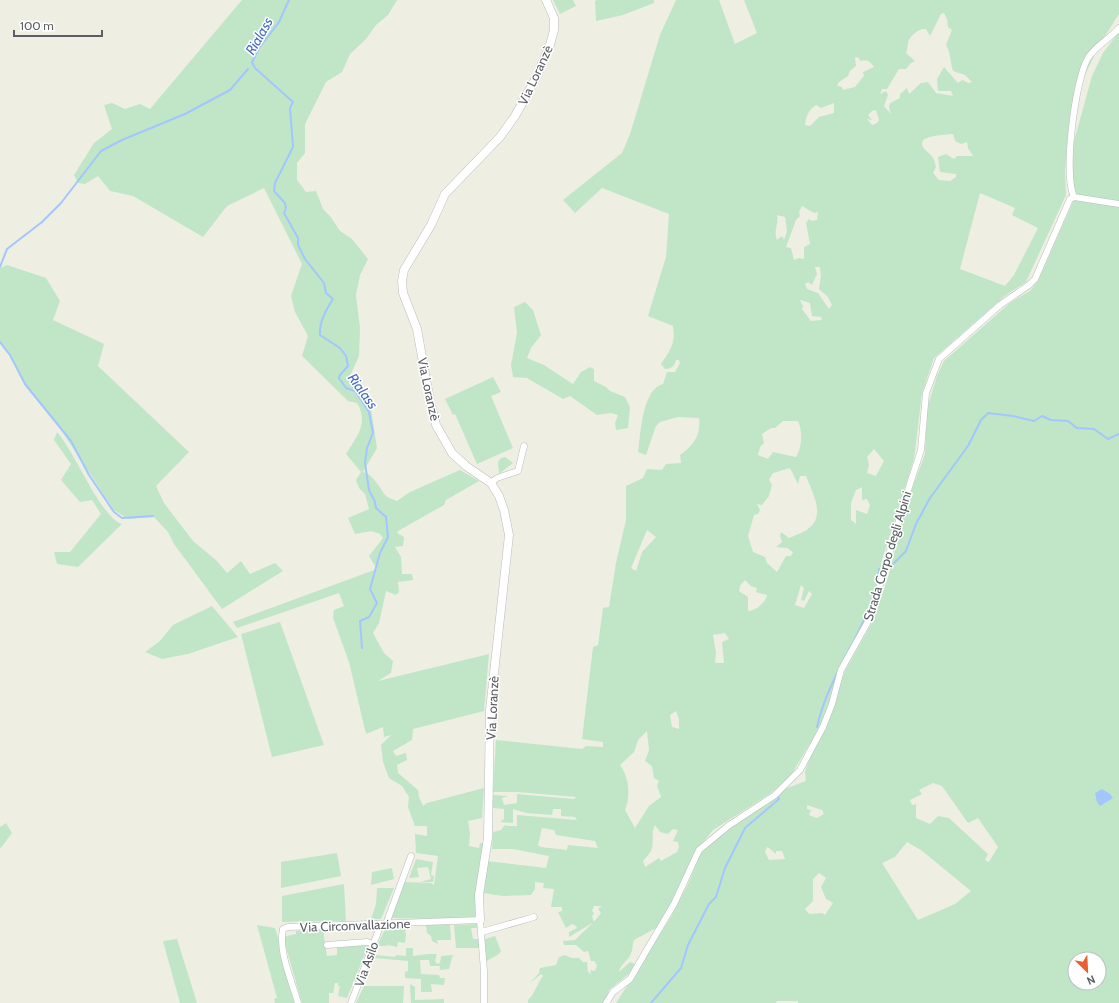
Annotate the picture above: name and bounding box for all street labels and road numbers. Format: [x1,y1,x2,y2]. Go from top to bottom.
street label: Via Loranzè [514,42,556,107]
street label: Via Loranzè [415,356,444,422]
street label: Strada Corpo degli Alpini [860,489,914,623]
street label: Via Loranzè [482,675,502,740]
street label: Via Circonvallazione [300,915,411,935]
street label: Via Asilo [350,939,382,989]

